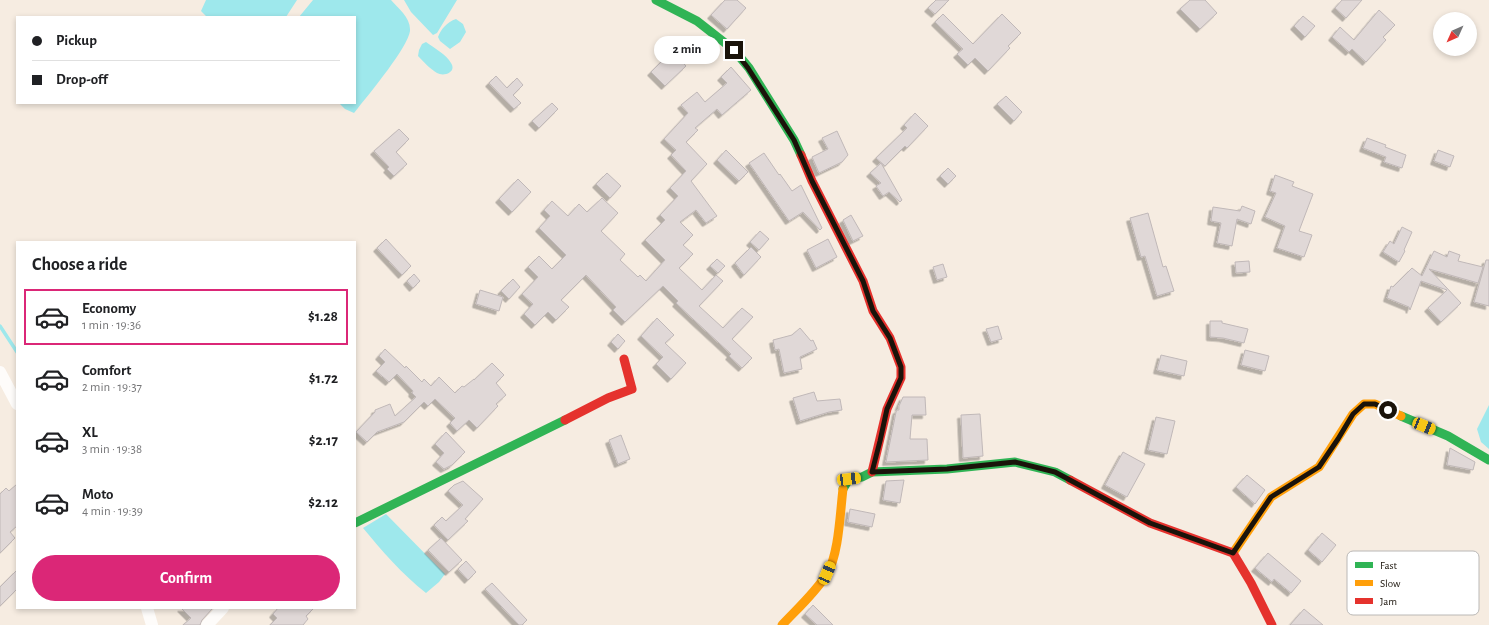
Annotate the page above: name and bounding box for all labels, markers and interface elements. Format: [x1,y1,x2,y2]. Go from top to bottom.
north arrow [1433,12,1477,56]
map controls [1433,12,1477,56]
text: Pickup [56,33,97,48]
callout: 2 min [654,36,720,64]
route end [725,41,743,59]
text: 2 min [673,43,701,56]
text: Drop-off [56,72,108,87]
text: Choose a ride [32,256,127,274]
icon: car [34,299,70,335]
text: Economy [82,301,136,316]
text: $1.28 [308,309,338,324]
text: 1 min · 19:36 [82,319,141,332]
icon: car [34,361,70,397]
text: Comfort [82,363,131,378]
text: $1.72 [309,371,338,386]
text: 2 min · 19:37 [82,381,142,394]
route start [1379,401,1397,419]
car [1411,416,1437,436]
icon: car [34,423,70,459]
text: XL [82,425,98,440]
text: $2.17 [309,433,338,448]
text: 3 min · 19:38 [82,443,142,456]
car [836,472,862,486]
icon: car [34,485,70,521]
text: Moto [82,487,114,502]
text: $2.12 [308,495,338,510]
text: 4 min · 19:39 [82,505,143,518]
legend [1347,551,1479,615]
button: Confirm [32,555,340,601]
car [817,560,837,586]
text: Fast [1380,560,1398,571]
text: Slow [1380,578,1401,589]
text: Jam [1380,596,1397,607]

